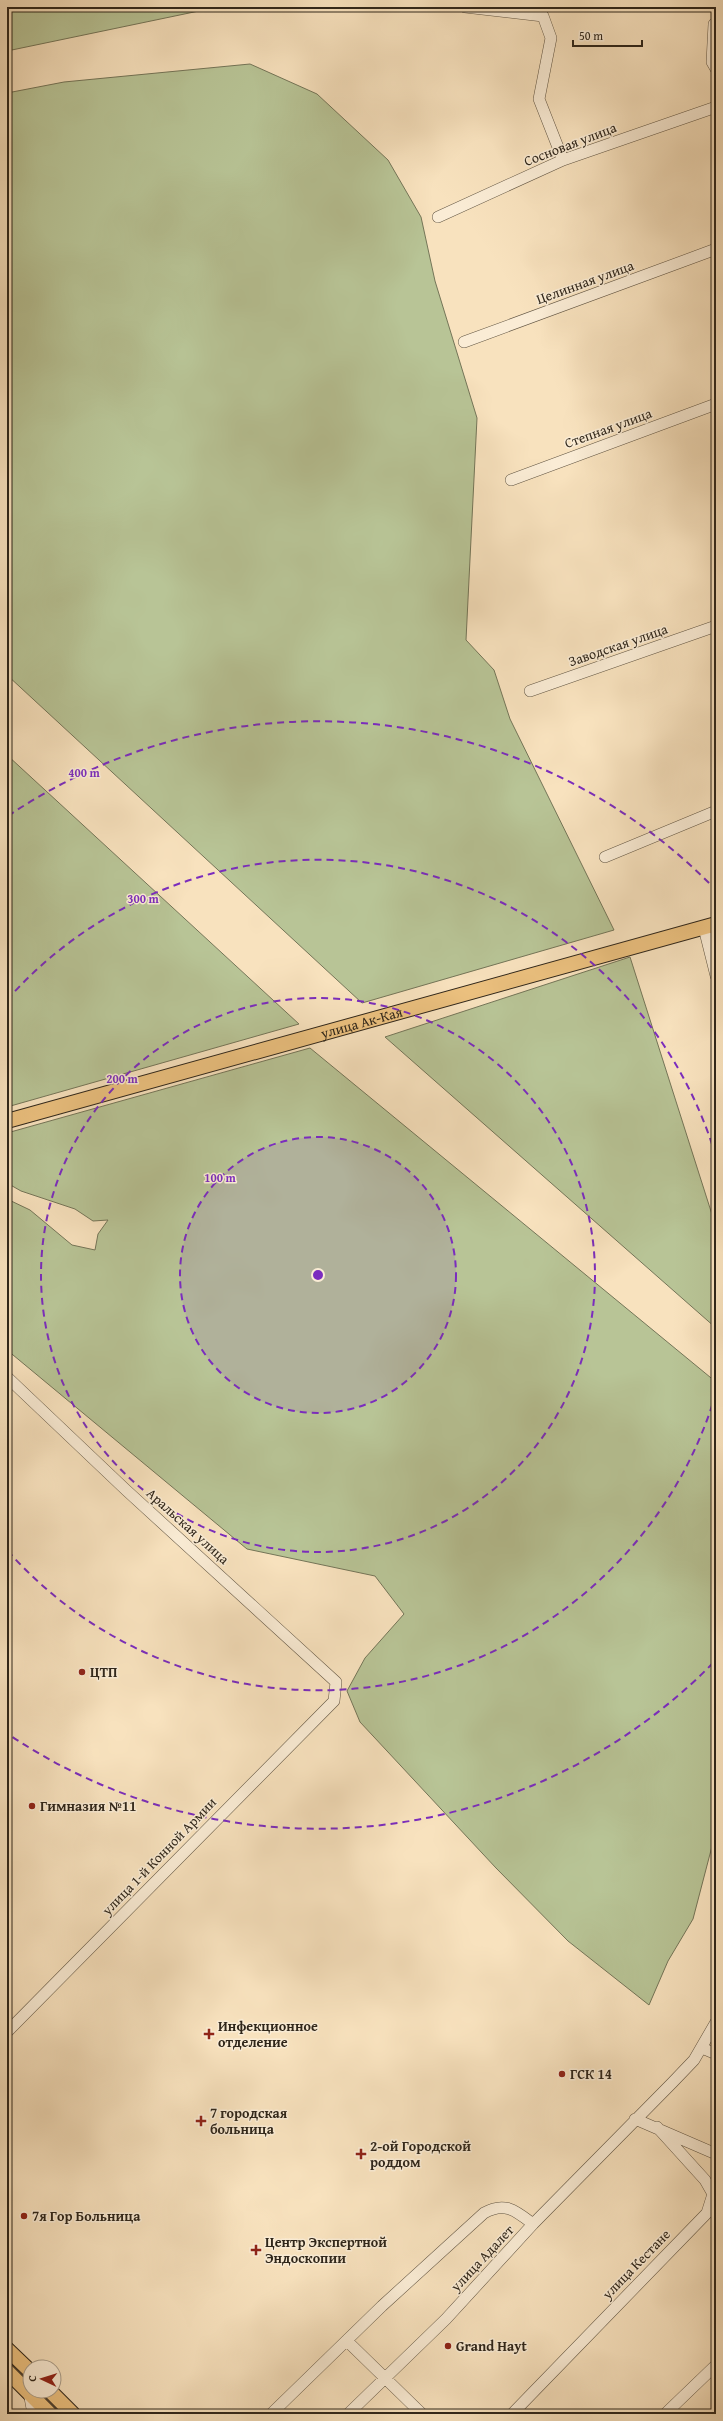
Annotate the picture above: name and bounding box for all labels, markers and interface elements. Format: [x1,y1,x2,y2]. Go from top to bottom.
scale bar [573,22,642,48]
text: 50 m [579,27,603,44]
street label: Сосновая улица [521,117,619,171]
street label: Целинная улица [533,255,637,309]
street label: Степная улица [562,403,655,453]
street label: Заводская улица [566,619,671,671]
text: 400 m [68,764,101,781]
text: 300 m [127,890,160,907]
street label: улица Ак-Кая [317,1002,405,1044]
text: 200 m [106,1070,139,1087]
text: 100 m [204,1169,237,1186]
centre of rings [311,1268,325,1282]
street label: Аральская улица [142,1483,234,1569]
place label: ЦТП [90,1662,118,1682]
marker: ЦТП [77,1667,87,1677]
street label: улица 1-й Конной Армии [97,1793,221,1920]
place label: Гимназия №11 [40,1796,137,1816]
marker: Гимназия №11 [27,1801,37,1811]
place label: Инфекционное отделение [218,2016,318,2052]
marker: Инфекционное отделение [203,2028,215,2040]
place label: ГСК 14 [570,2064,612,2084]
marker: ГСК 14 [557,2069,567,2079]
place label: 7 городская больница [210,2103,288,2139]
marker: 7 городская больница [195,2115,207,2127]
place label: 2-ой Городской роддом [370,2136,471,2172]
marker: 2-ой Городской роддом [355,2148,367,2160]
place label: 7я Гор Больница [32,2206,141,2226]
marker: 7я Гор Больница [19,2211,29,2221]
street label: улица Адалет [445,2220,518,2297]
street label: улица Кестане [597,2224,675,2304]
place label: Центр Экспертной Эндоскопии [265,2232,387,2268]
marker: Центр Экспертной Эндоскопии [250,2244,262,2256]
place label: Grand Hayt [456,2336,527,2356]
marker: Grand Hayt [443,2341,453,2351]
north arrow [22,2359,62,2399]
text: С [24,2375,40,2382]

